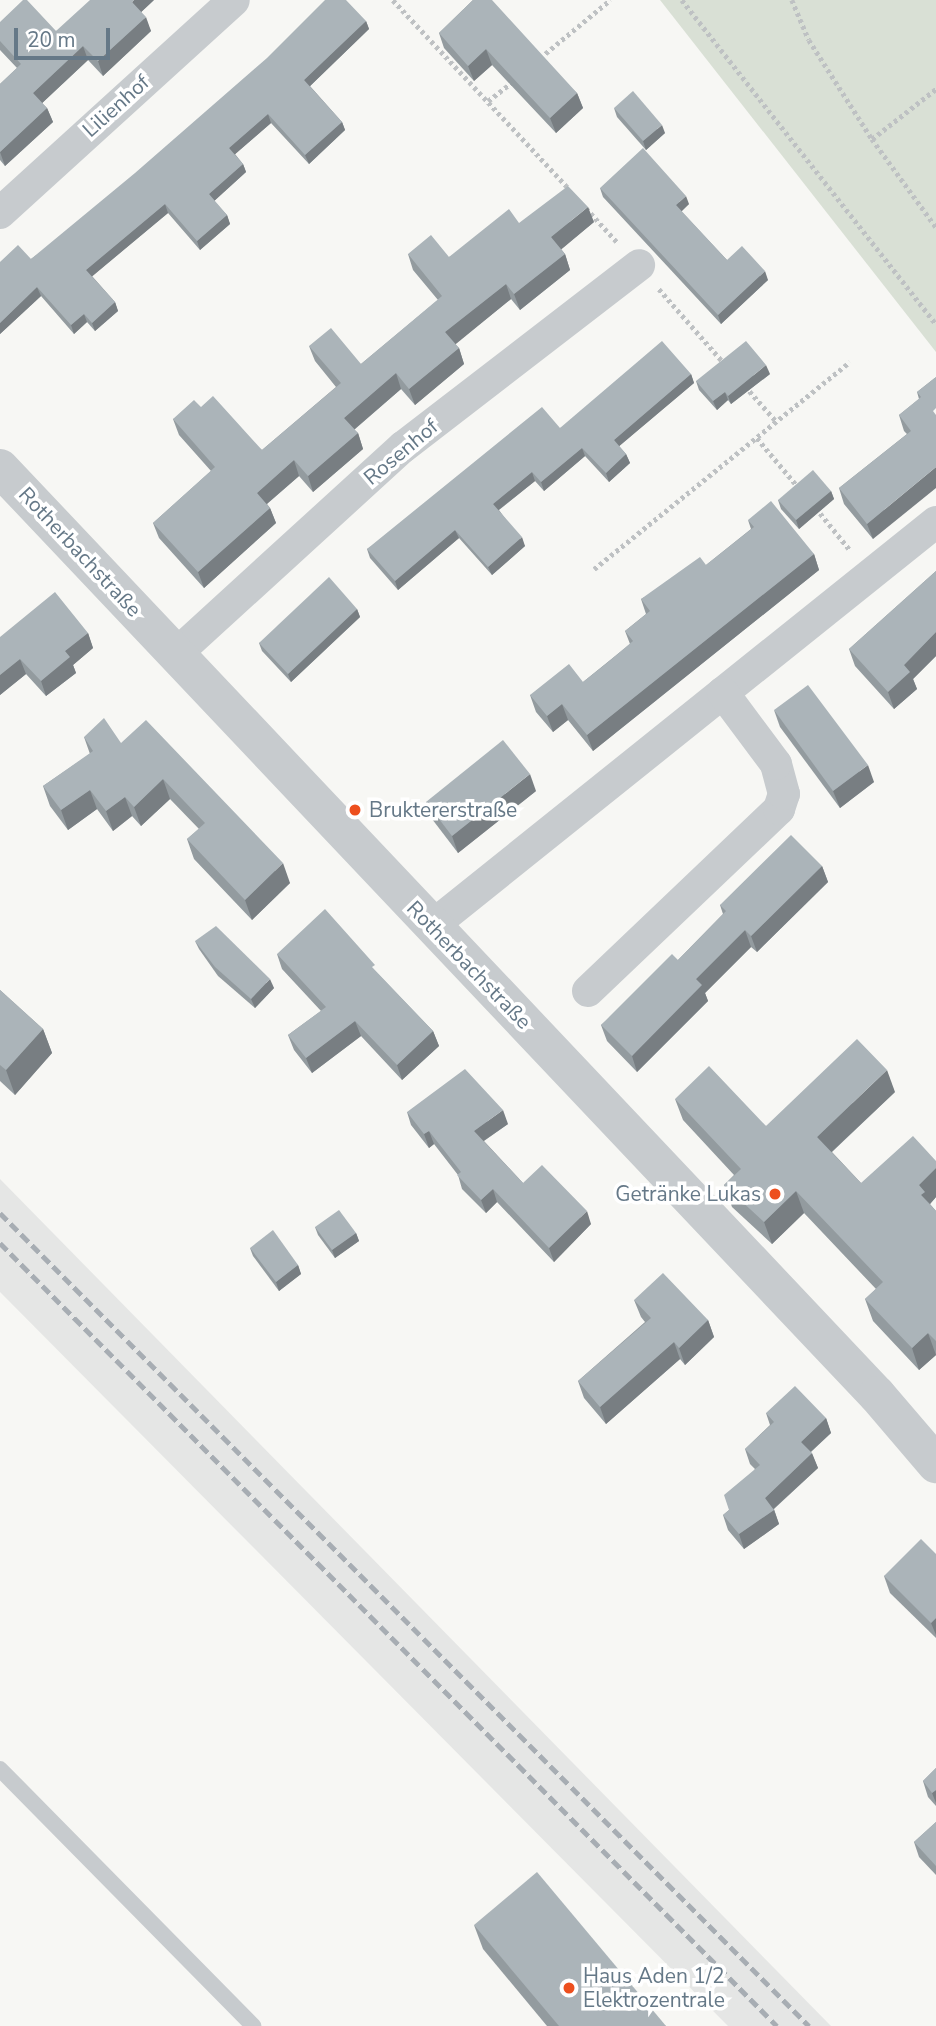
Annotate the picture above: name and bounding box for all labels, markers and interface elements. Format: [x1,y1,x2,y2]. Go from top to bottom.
scale bar [18,14,114,58]
text: 20 m [27,26,76,54]
street label: Lilienhof [77,70,155,142]
street label: Rosenhof [359,414,443,490]
street label: Rotherbachstraße [13,482,147,622]
place label: Bruktererstraße [369,797,517,823]
marker: Bruktererstraße [347,802,363,818]
street label: Rotherbachstraße [401,896,537,1034]
place label: Getränke Lukas [615,1181,761,1207]
marker: Getränke Lukas [767,1186,783,1202]
place label: Haus Aden 1/2 Elektrozentrale [583,1963,725,2013]
marker: Haus Aden 1/2 Elektrozentrale [561,1980,577,1996]

